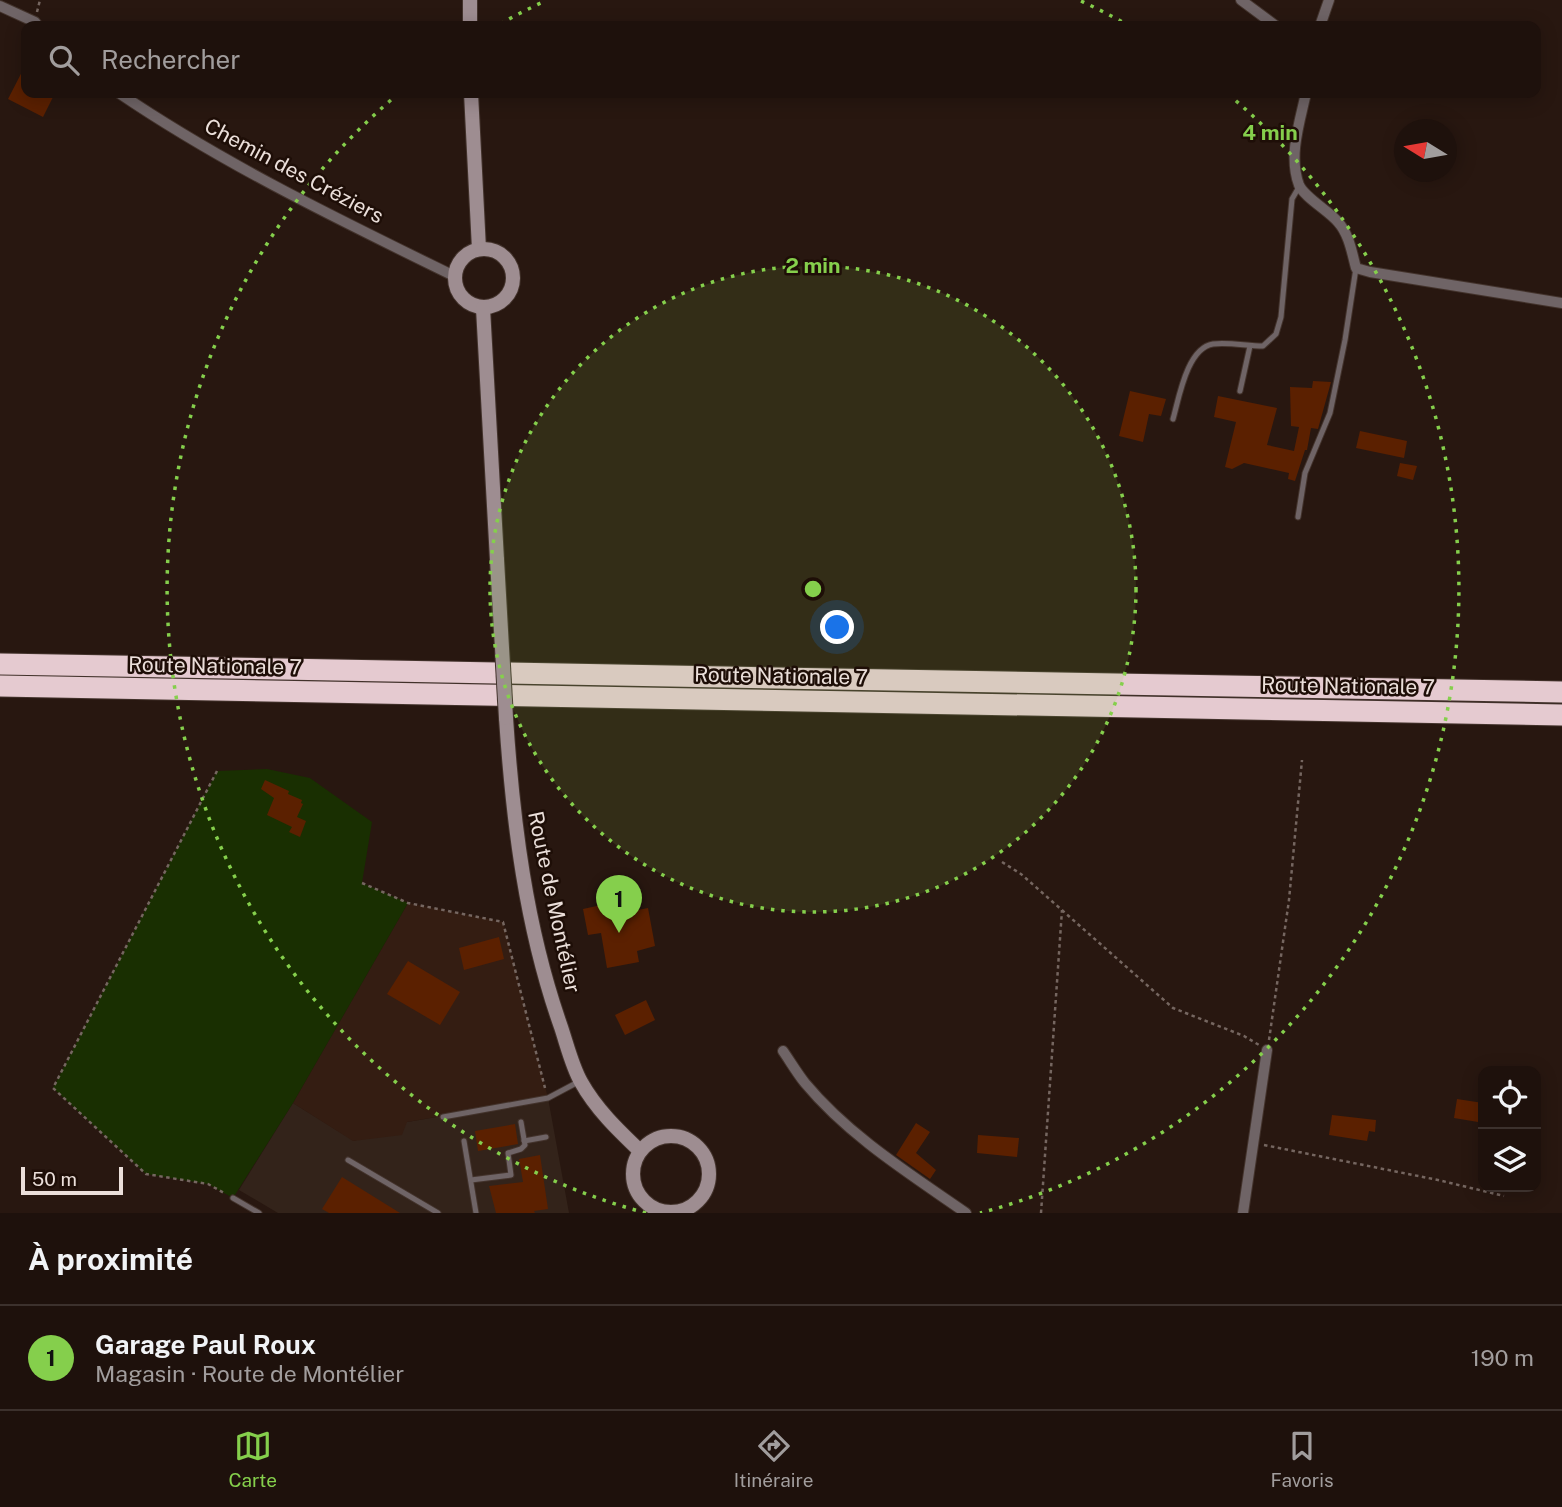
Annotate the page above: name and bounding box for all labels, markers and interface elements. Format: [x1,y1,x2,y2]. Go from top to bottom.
search box [21,21,1541,98]
icon: search [45,41,83,79]
text: Rechercher [101,44,240,75]
street label: Chemin des Créziers [200,113,388,228]
north arrow [1394,119,1457,182]
text: 4 min [1242,120,1298,145]
text: 2 min [785,253,841,278]
centre of rings [801,577,825,601]
your location [820,610,854,644]
street label: Route Nationale 7 [128,651,302,680]
street label: Route Nationale 7 [694,661,868,690]
street label: Route Nationale 7 [1261,671,1435,700]
street label: Route de Montélier [523,809,586,995]
pin: 1 [596,875,642,933]
map controls [1478,1066,1541,1192]
button: locate [1478,1066,1541,1129]
button: layers [1478,1129,1541,1192]
scale bar [21,1164,122,1196]
text: 50 m [32,1168,77,1190]
text: À proximité [28,1241,193,1277]
text: Garage Paul Roux [95,1329,316,1360]
text: 1 [46,1344,56,1371]
text: 190 m [1471,1344,1534,1371]
text: Magasin · Route de Montélier [95,1360,404,1387]
tab: Carte [228,1427,277,1491]
tab: Itinéraire [734,1427,814,1491]
tab: Favoris [1270,1427,1334,1491]

